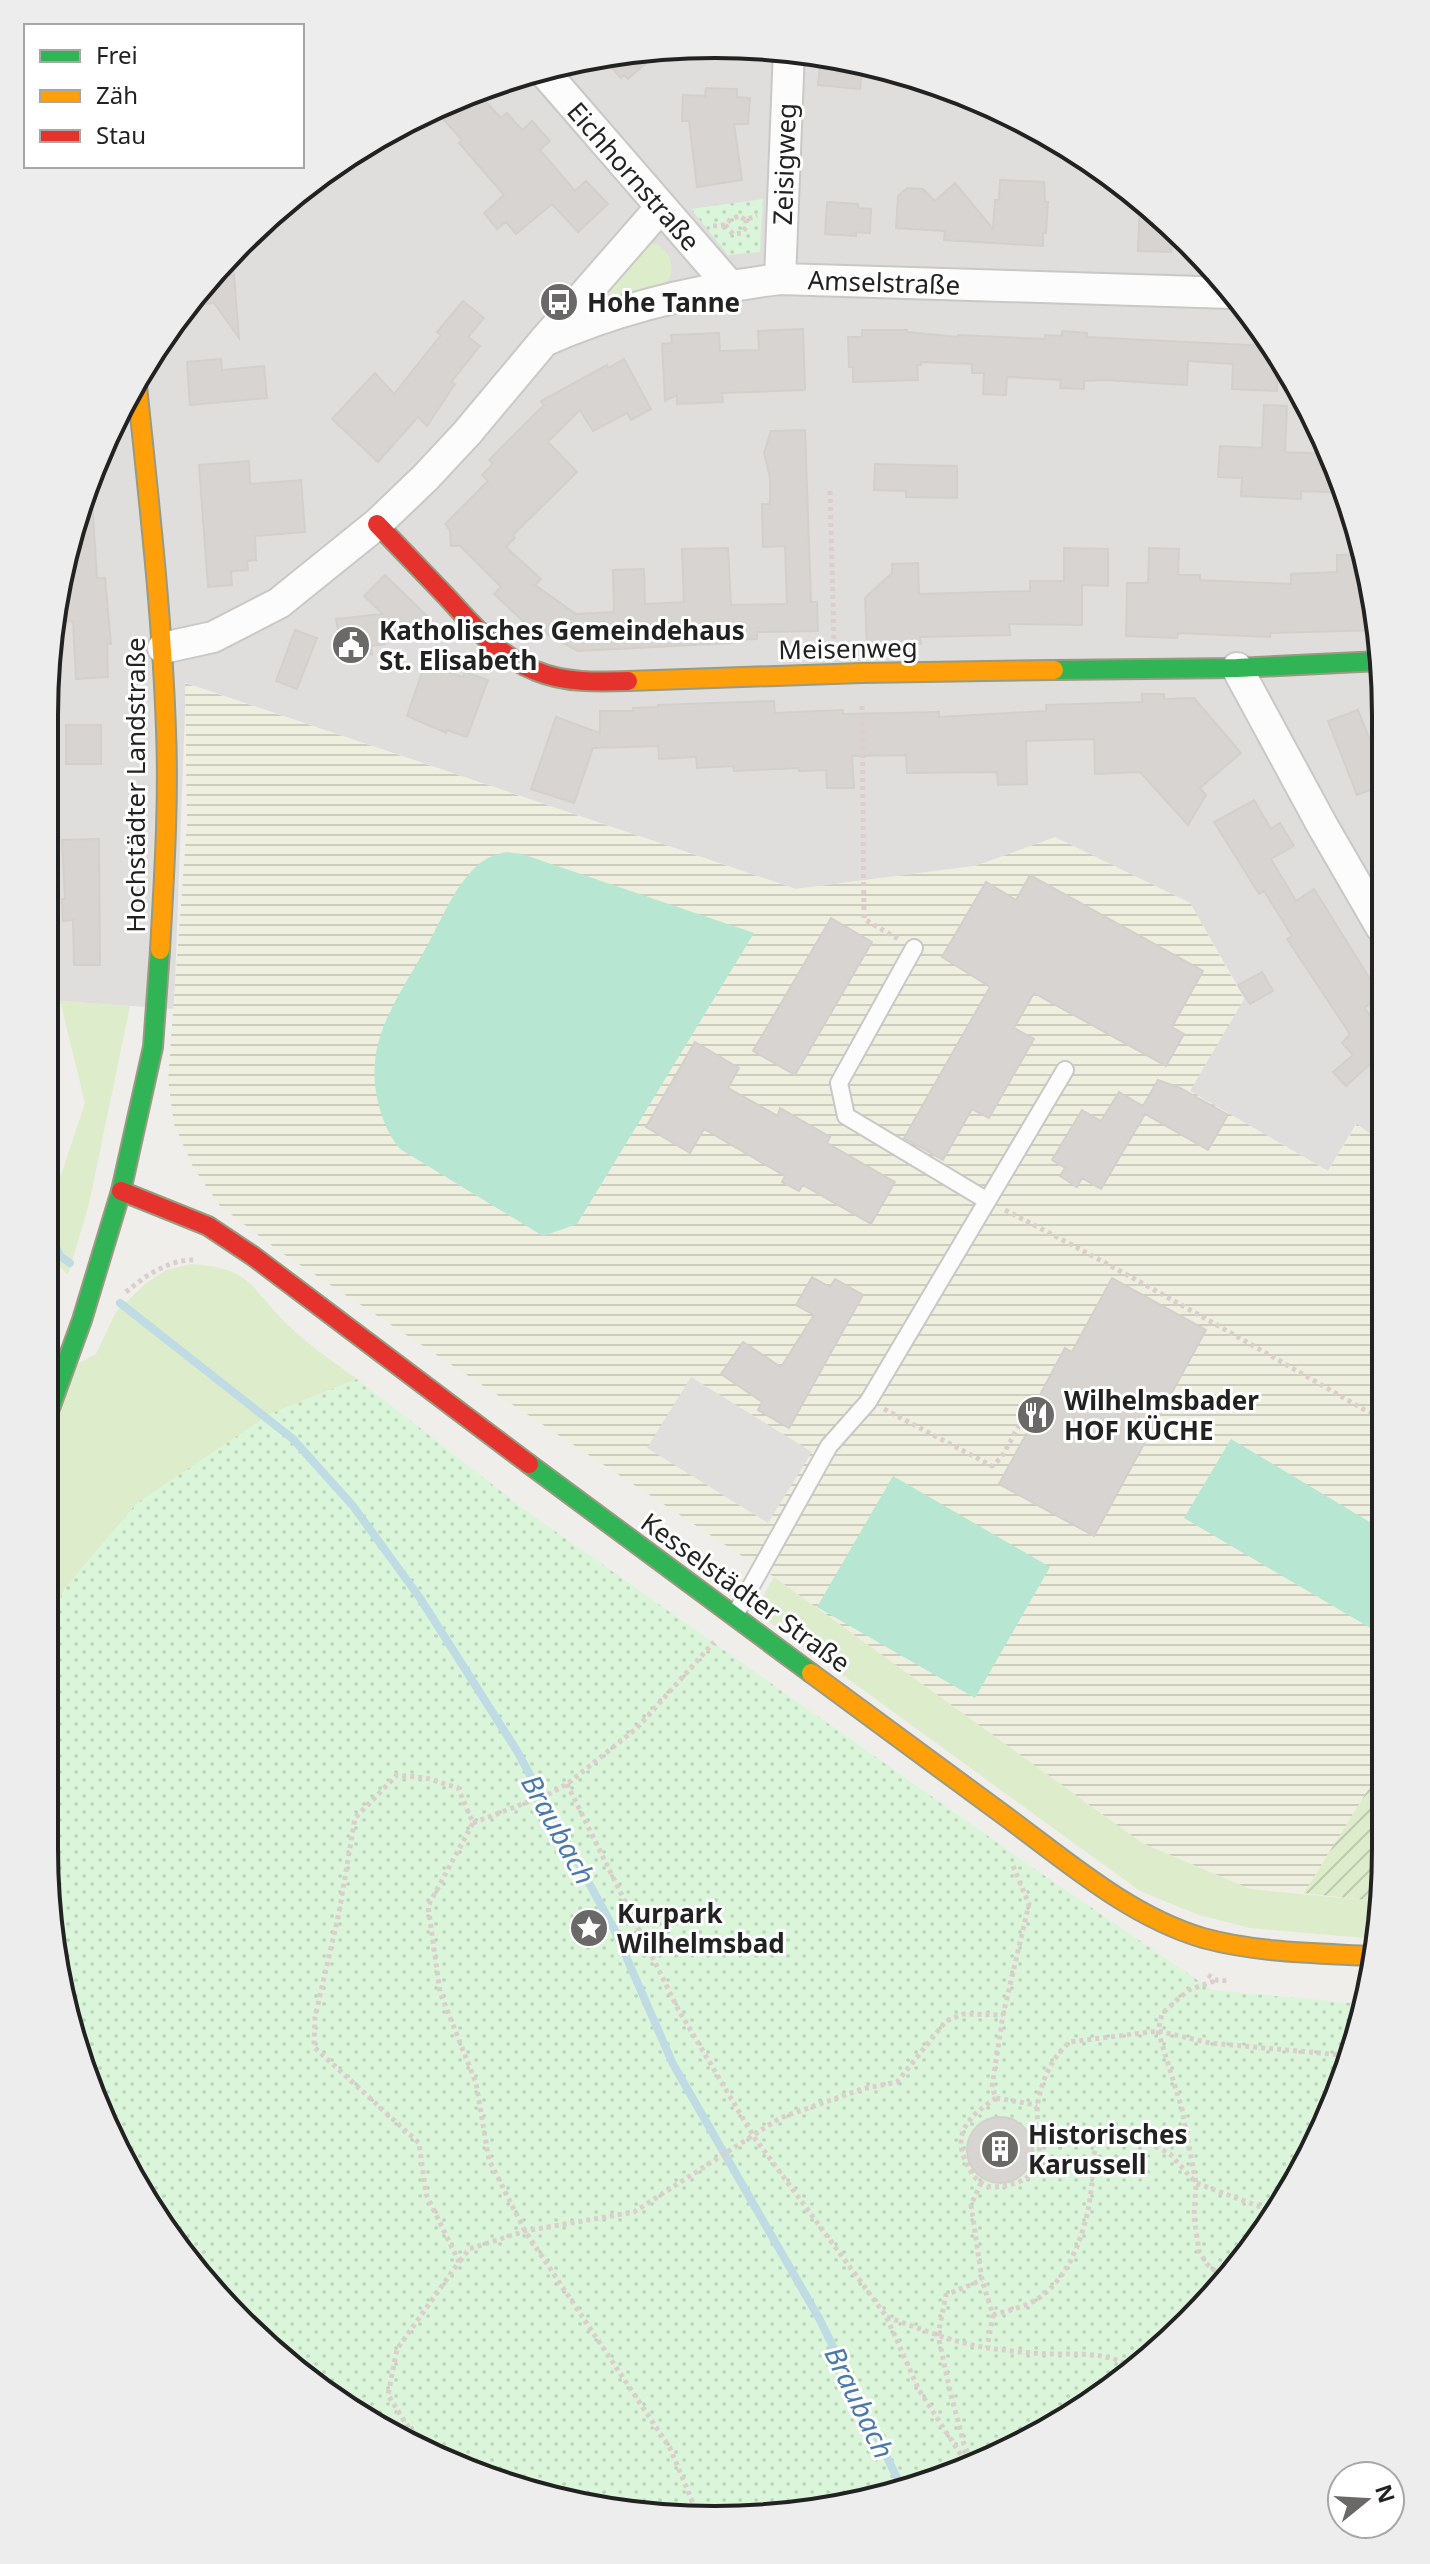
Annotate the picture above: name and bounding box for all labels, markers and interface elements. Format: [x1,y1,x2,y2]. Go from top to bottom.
legend [24,24,304,168]
text: Frei [96,38,138,71]
text: Zäh [96,78,138,111]
street label: Eichhornstraße [559,94,709,258]
street label: Zeisigweg [764,102,804,226]
text: Stau [96,118,146,151]
street label: Amselstraße [807,261,961,303]
bus stop icon: Hohe Tanne [538,281,580,323]
place label: Hohe Tanne [587,284,740,320]
place label: Katholisches Gemeindehaus St. Elisabeth [379,612,745,678]
public building icon: Katholisches Gemeindehaus St. Elisabeth [330,624,372,666]
street label: Meisenweg [778,629,918,667]
street label: Hochstädter Landstraße [117,637,153,933]
place label: Wilhelmsbader HOF KÜCHE [1064,1382,1259,1448]
restaurant icon: Wilhelmsbader HOF KÜCHE [1015,1394,1057,1436]
street label: Kesselstädter Straße [634,1504,858,1680]
water label: Braubach [513,1767,605,1891]
place label: Kurpark Wilhelmsbad [617,1895,785,1961]
place icon: Kurpark Wilhelmsbad [568,1907,610,1949]
place label: Historisches Karussell [1028,2116,1188,2182]
building icon: Historisches Karussell [979,2128,1021,2170]
water label: Braubach [817,2340,903,2464]
north arrow [1326,2460,1406,2540]
text: N [1369,2480,1403,2507]

